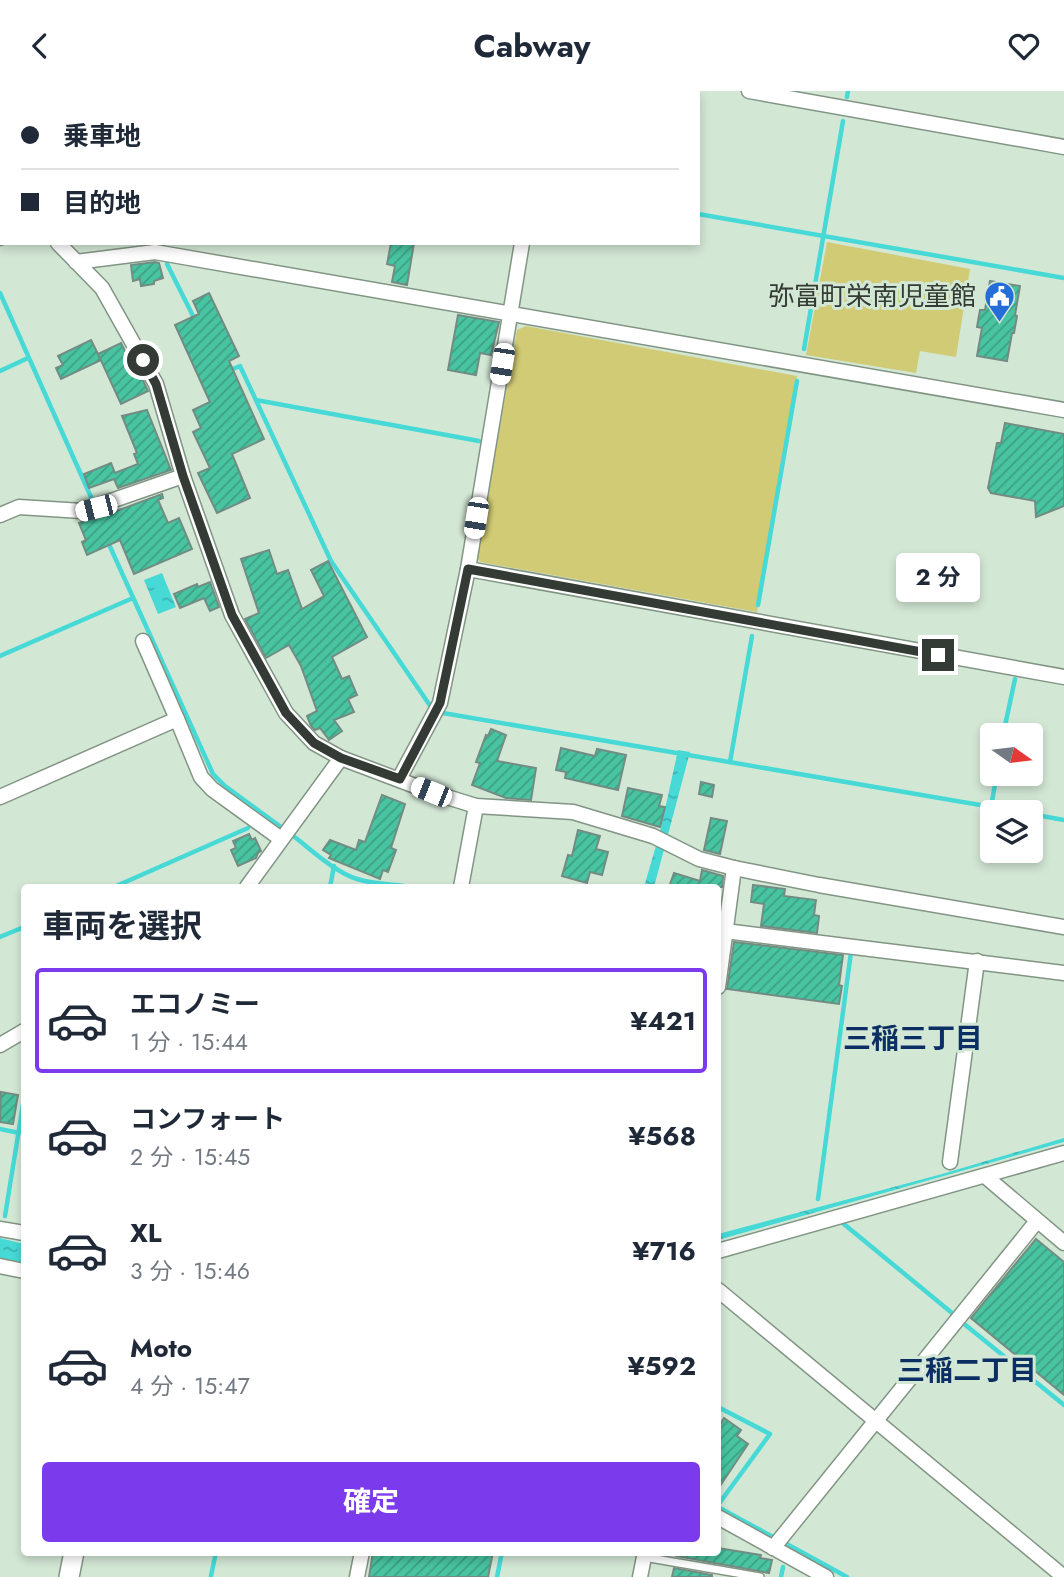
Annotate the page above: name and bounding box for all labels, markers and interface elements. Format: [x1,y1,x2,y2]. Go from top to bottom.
text: Cabway [473,23,591,69]
icon: back [21,27,59,65]
icon: heart [1005,27,1043,65]
text: 乗車地 [63,117,141,155]
text: 目的地 [63,184,141,222]
place label: 弥富町栄南児童館 [768,277,976,315]
public building icon: 弥富町栄南児童館 [982,279,1016,323]
car [489,342,516,386]
route start [127,344,159,376]
car [74,493,119,523]
car [463,496,490,540]
callout: 2 分 [896,553,980,603]
text: 2 分 [916,560,961,594]
route end [922,639,954,671]
north arrow [980,723,1043,786]
map controls [980,723,1043,863]
car [408,774,455,810]
button: layers [980,800,1043,863]
text: 車両を選択 [42,903,202,949]
text: エコノミー [130,985,260,1023]
icon: car [46,989,109,1052]
text: ¥421 [630,1002,696,1040]
district label: 三稲三丁目 [843,1018,983,1059]
text: 1 分 · 15:44 [130,1025,248,1059]
text: コンフォート [130,1100,285,1138]
icon: car [46,1104,109,1167]
text: ¥568 [628,1117,696,1155]
text: 2 分 · 15:45 [130,1140,250,1174]
text: XL [130,1214,162,1252]
icon: car [46,1219,109,1282]
text: ¥716 [632,1232,696,1270]
text: 3 分 · 15:46 [130,1254,250,1288]
text: Moto [130,1329,192,1367]
icon: car [46,1334,109,1397]
text: ¥592 [627,1347,696,1385]
district label: 三稲二丁目 [897,1350,1037,1391]
text: 4 分 · 15:47 [130,1369,250,1403]
button: 確定 [42,1462,700,1542]

